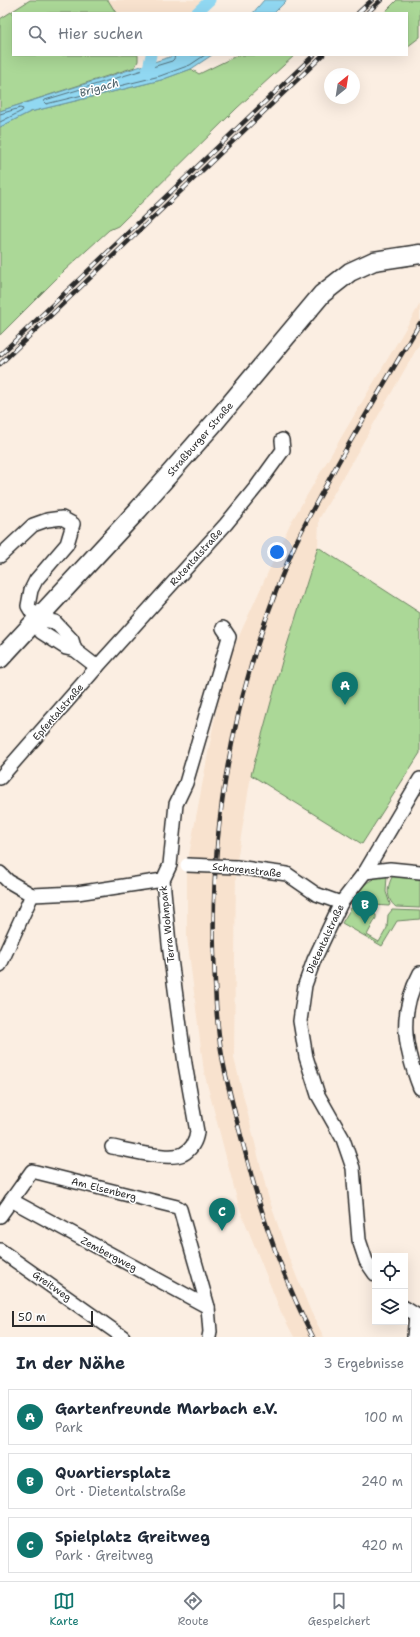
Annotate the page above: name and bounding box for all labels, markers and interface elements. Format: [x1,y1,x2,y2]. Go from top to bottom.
search box [12,12,408,56]
icon: search [26,23,48,45]
text: Hier suchen [58,24,143,44]
north arrow [324,68,360,104]
water label: Brigach [78,75,120,101]
street label: Straßburger Straße [164,399,236,479]
street label: Rutentalstraße [167,525,225,588]
your location [267,542,287,562]
pin: A [332,672,358,705]
street label: Epfentalstraße [30,681,86,743]
street label: Schorenstraße [212,860,283,880]
street label: Terra Wohnpark [156,884,178,963]
pin: B [352,891,378,924]
street label: Dietentalstraße [303,902,347,976]
street label: Am Elsenberg [70,1175,138,1203]
pin: C [209,1198,235,1231]
street label: Zembergweg [79,1234,139,1274]
map controls [372,1253,408,1325]
button: locate [372,1253,408,1289]
street label: Greitweg [30,1268,74,1304]
button: layers [372,1289,408,1325]
scale bar [12,1309,93,1328]
text: 50 m [18,1310,46,1325]
text: In der Nähe [16,1352,125,1374]
text: 3 Ergebnisse [324,1355,404,1372]
text: Gartenfreunde Marbach e.V. [55,1399,278,1419]
text: A [25,1409,35,1426]
text: 100 m [364,1409,403,1426]
text: Park [55,1419,83,1436]
text: Quartiersplatz [55,1463,171,1483]
text: B [26,1473,34,1490]
text: 240 m [361,1473,403,1490]
text: Ort · Dietentalstraße [55,1483,186,1500]
text: Spielplatz Greitweg [55,1527,210,1547]
text: C [26,1537,34,1554]
text: 420 m [361,1537,403,1554]
text: Park · Greitweg [55,1547,153,1564]
tab: Karte [50,1590,79,1629]
tab: Route [178,1590,209,1629]
tab: Gespeichert [308,1590,370,1629]

